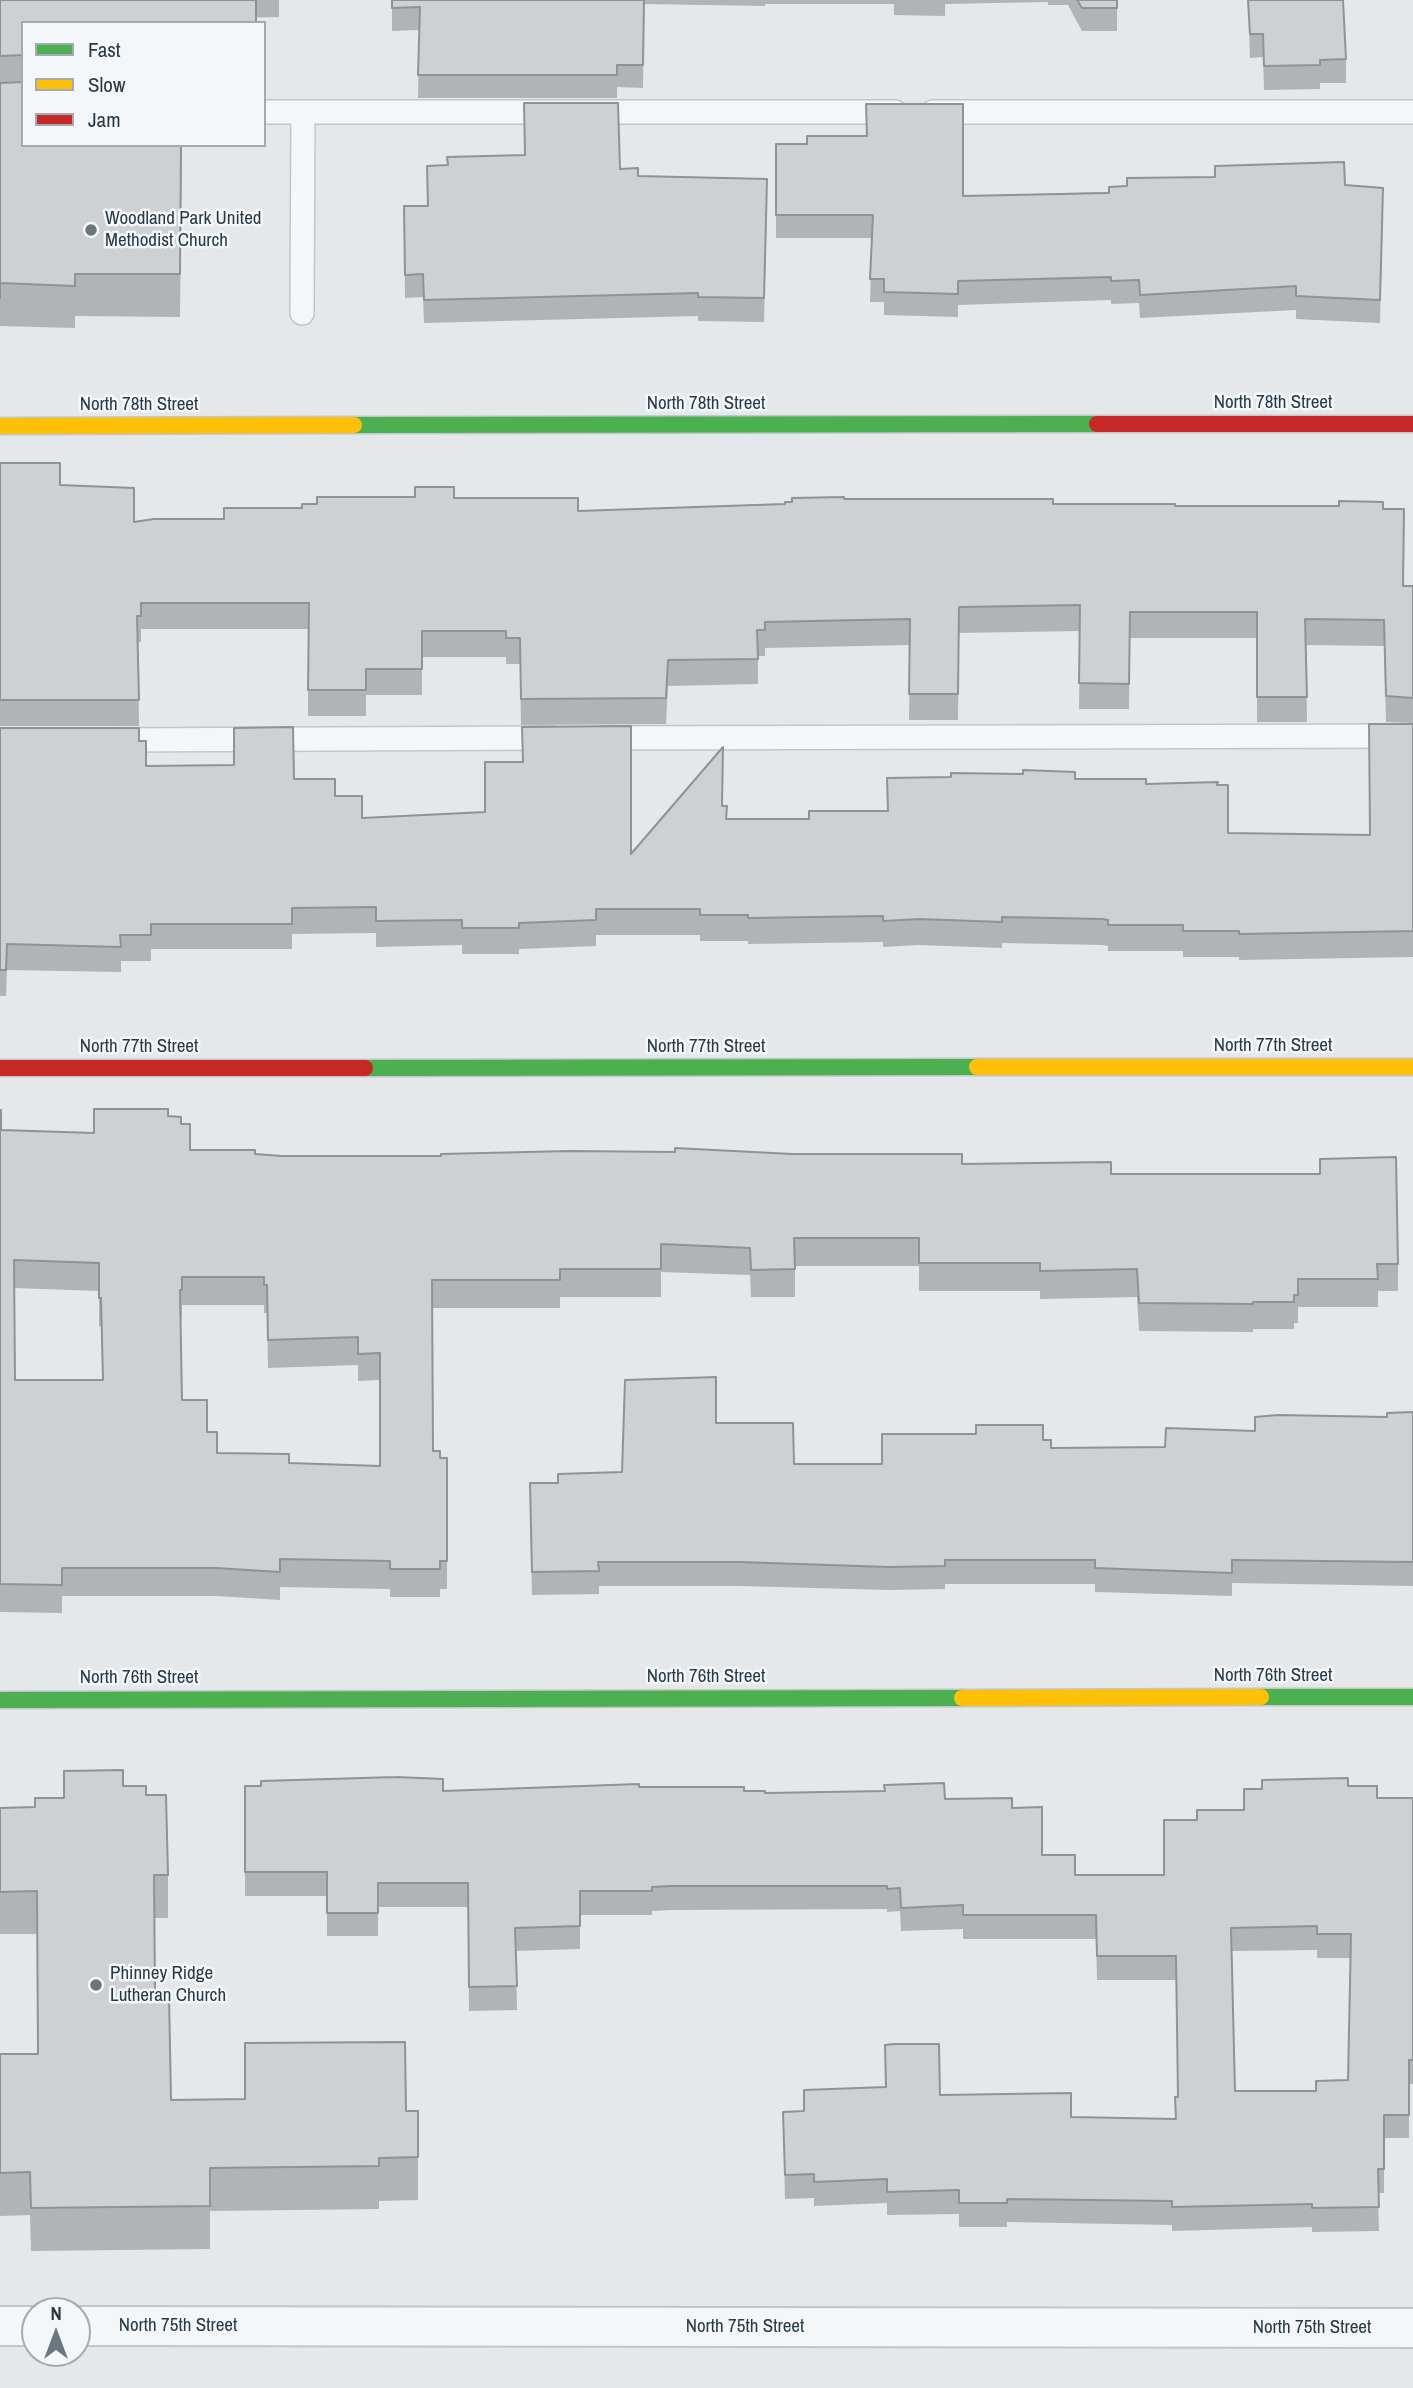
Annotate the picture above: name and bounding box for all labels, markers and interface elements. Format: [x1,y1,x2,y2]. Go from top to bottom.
legend [21,21,266,147]
text: Fast [88,35,121,64]
text: Slow [88,70,125,99]
text: Jam [88,105,121,134]
place label: Woodland Park United Methodist Church [105,208,261,252]
marker: Woodland Park United Methodist Church [83,222,99,238]
street label: North 78th Street [1214,392,1332,414]
street label: North 78th Street [647,393,765,415]
street label: North 78th Street [80,394,198,416]
street label: North 77th Street [1214,1035,1332,1057]
street label: North 77th Street [80,1036,198,1058]
street label: North 77th Street [647,1036,765,1058]
street label: North 76th Street [1214,1665,1332,1687]
street label: North 76th Street [647,1666,765,1688]
street label: North 76th Street [80,1667,198,1689]
place label: Phinney Ridge Lutheran Church [110,1963,226,2007]
marker: Phinney Ridge Lutheran Church [88,1977,104,1993]
north arrow [21,2297,91,2367]
text: N [50,2300,62,2326]
street label: North 75th Street [119,2315,237,2337]
street label: North 75th Street [686,2316,804,2338]
street label: North 75th Street [1253,2317,1371,2339]

